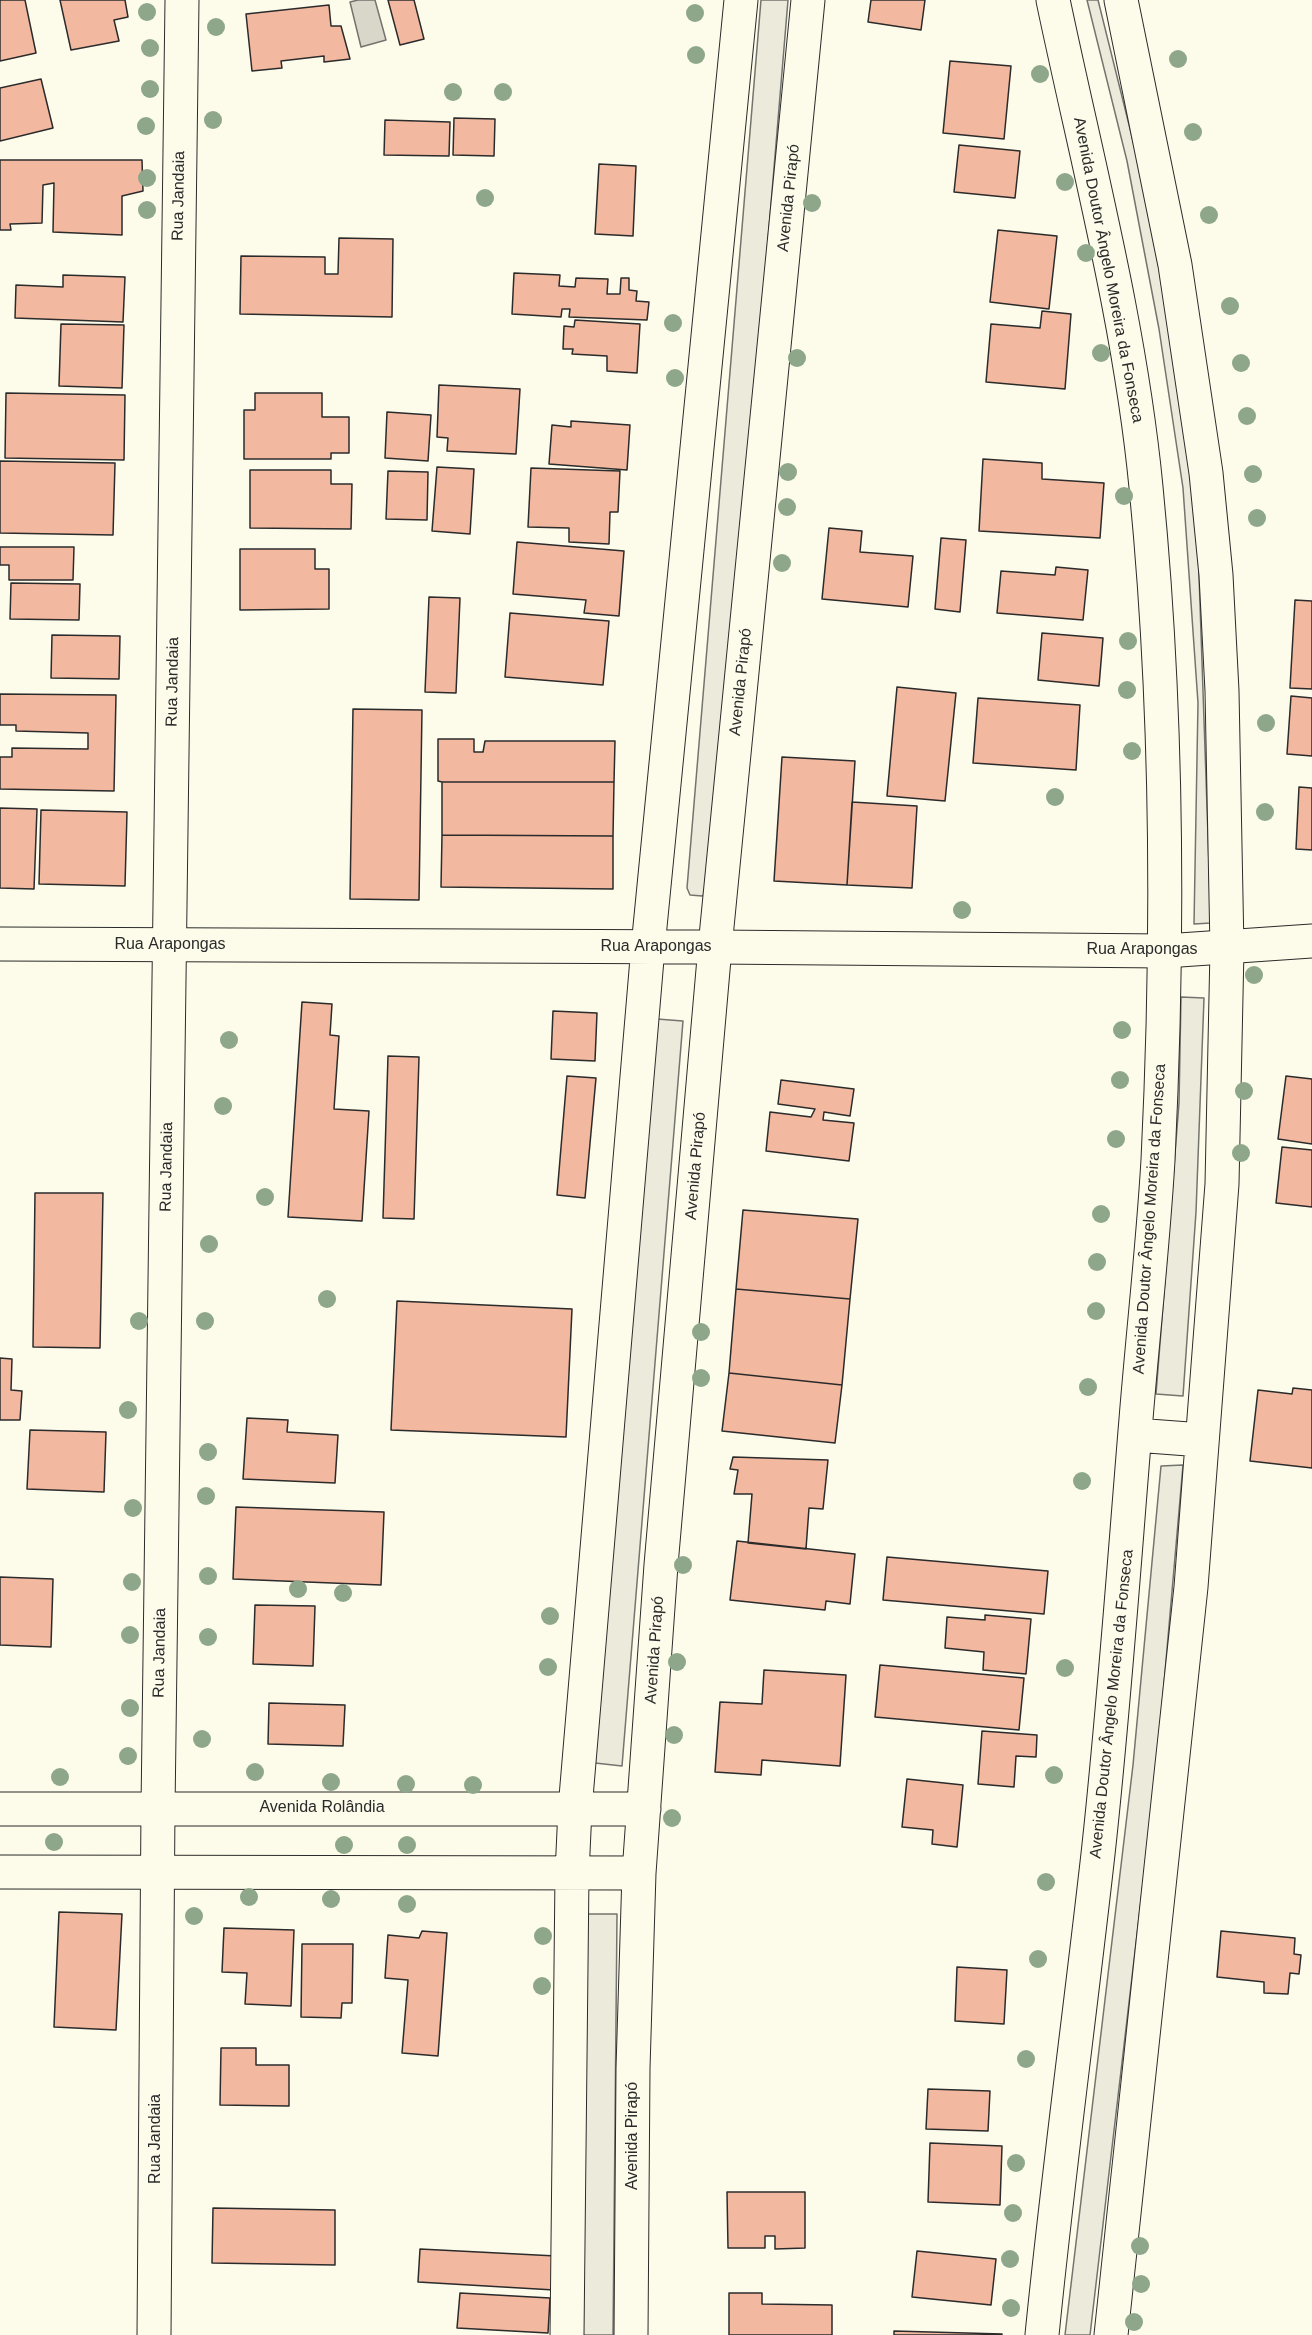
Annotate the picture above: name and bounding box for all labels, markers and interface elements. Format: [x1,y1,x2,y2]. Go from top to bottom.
street label: Avenida Doutor Ângelo Moreira da Fonseca [1069,116,1147,424]
street label: Avenida Pirapó [774,143,804,253]
street label: Rua Jandaia [169,151,189,241]
street label: Avenida Pirapó [726,627,756,737]
street label: Rua Jandaia [163,637,183,727]
street label: Rua Arapongas [114,935,226,955]
street label: Rua Arapongas [600,937,712,957]
street label: Rua Arapongas [1086,940,1198,960]
street label: Avenida Doutor Ângelo Moreira da Fonseca [1130,1063,1170,1375]
street label: Avenida Pirapó [682,1111,710,1221]
street label: Rua Jandaia [157,1122,177,1212]
street label: Avenida Doutor Ângelo Moreira da Fonseca [1086,1548,1138,1860]
street label: Avenida Pirapó [642,1595,668,1705]
street label: Rua Jandaia [150,1608,170,1698]
street label: Avenida Rolândia [259,1798,385,1818]
street label: Avenida Pirapó [623,2082,643,2190]
street label: Rua Jandaia [146,2094,166,2184]

